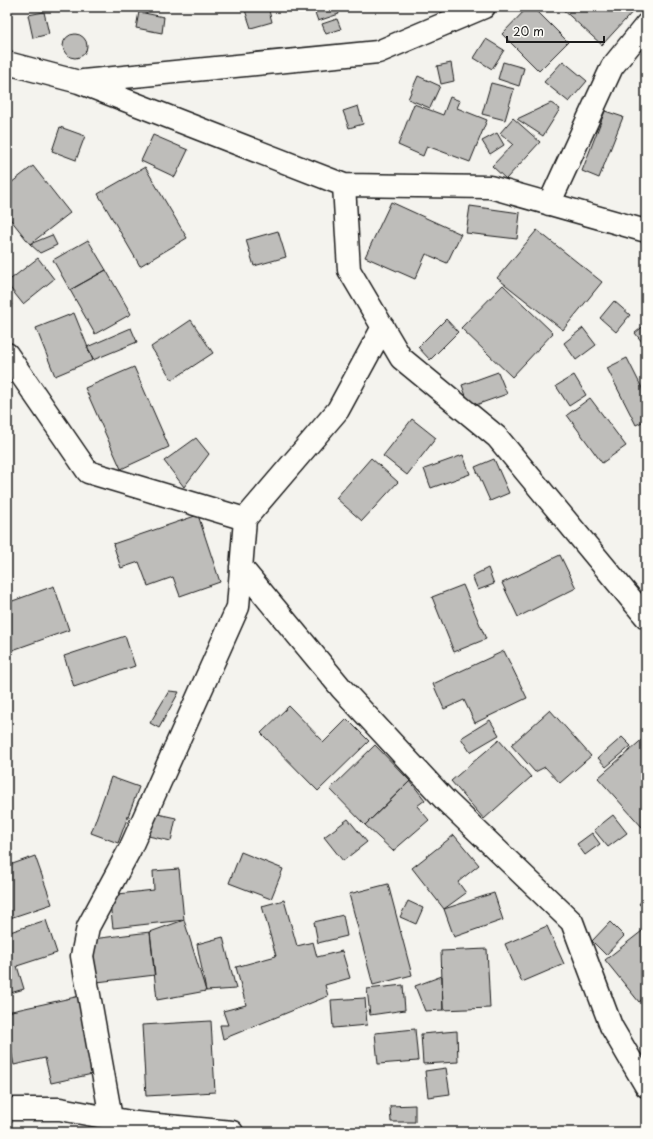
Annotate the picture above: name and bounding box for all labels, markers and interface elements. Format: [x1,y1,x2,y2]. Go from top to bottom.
scale bar [507,18,604,44]
text: 20 m [513,22,544,40]

